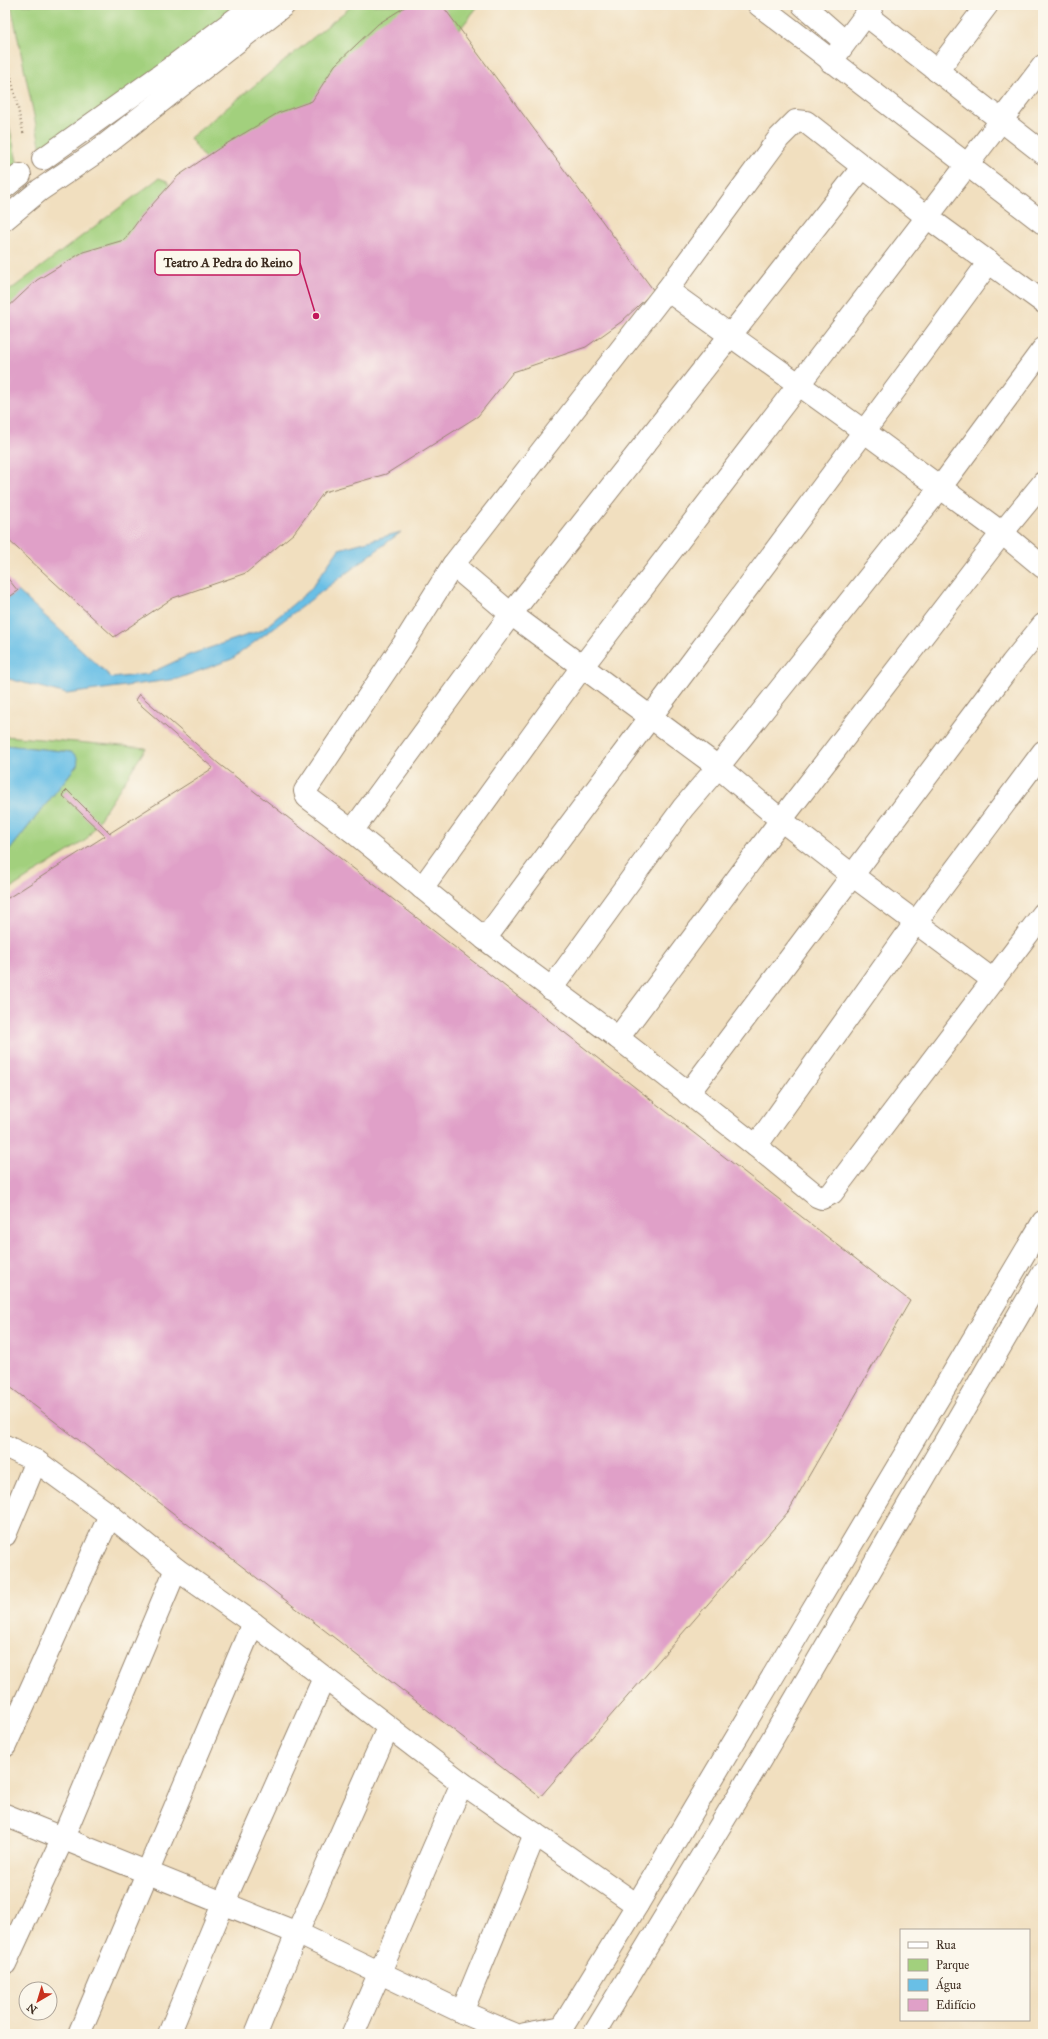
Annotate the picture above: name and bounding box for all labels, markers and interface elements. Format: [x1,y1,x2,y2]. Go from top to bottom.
callout: Teatro A Pedra do Reino [155,250,300,275]
text: Teatro A Pedra do Reino [162,255,293,271]
legend [900,1929,1030,2021]
text: Rua [936,1938,957,1952]
text: Parque [936,1958,969,1973]
text: Água [935,1977,962,1993]
north arrow [18,1981,58,2021]
text: Edifício [936,1998,976,2012]
text: N [24,2000,40,2016]

